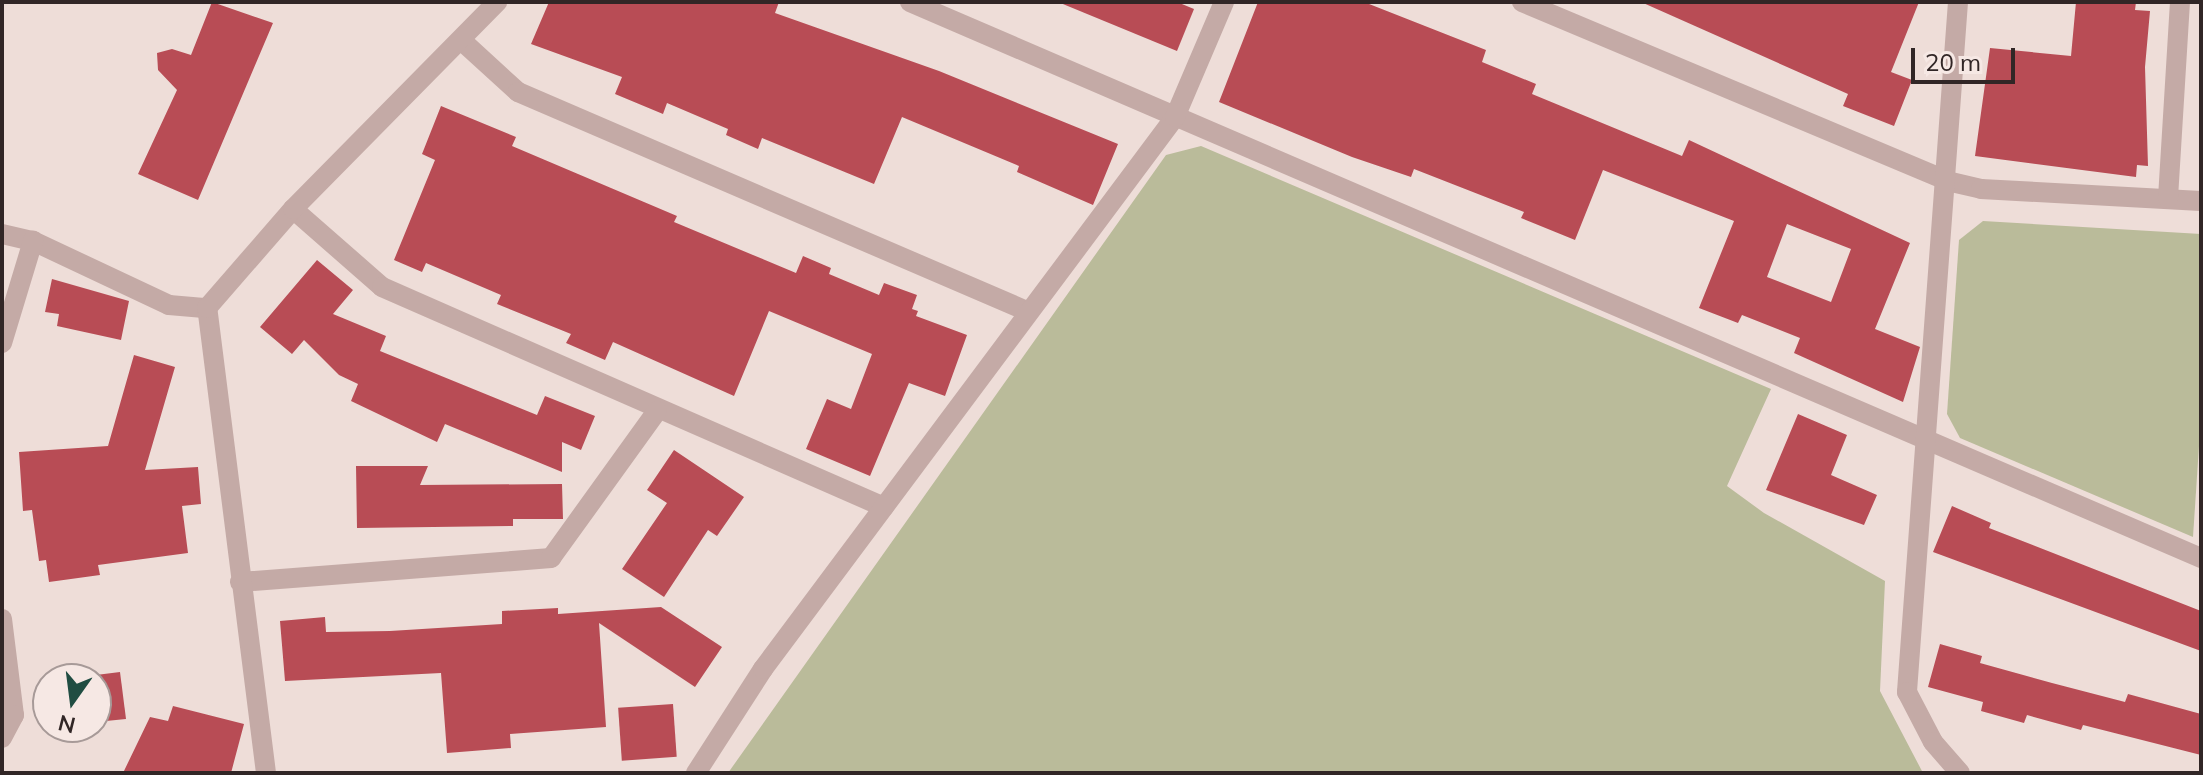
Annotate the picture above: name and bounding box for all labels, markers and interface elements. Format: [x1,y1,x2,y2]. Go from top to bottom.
scale bar [1915,32,2019,82]
text: 20 m [1925,47,1981,77]
north arrow [32,663,112,743]
text: N [55,709,78,740]

